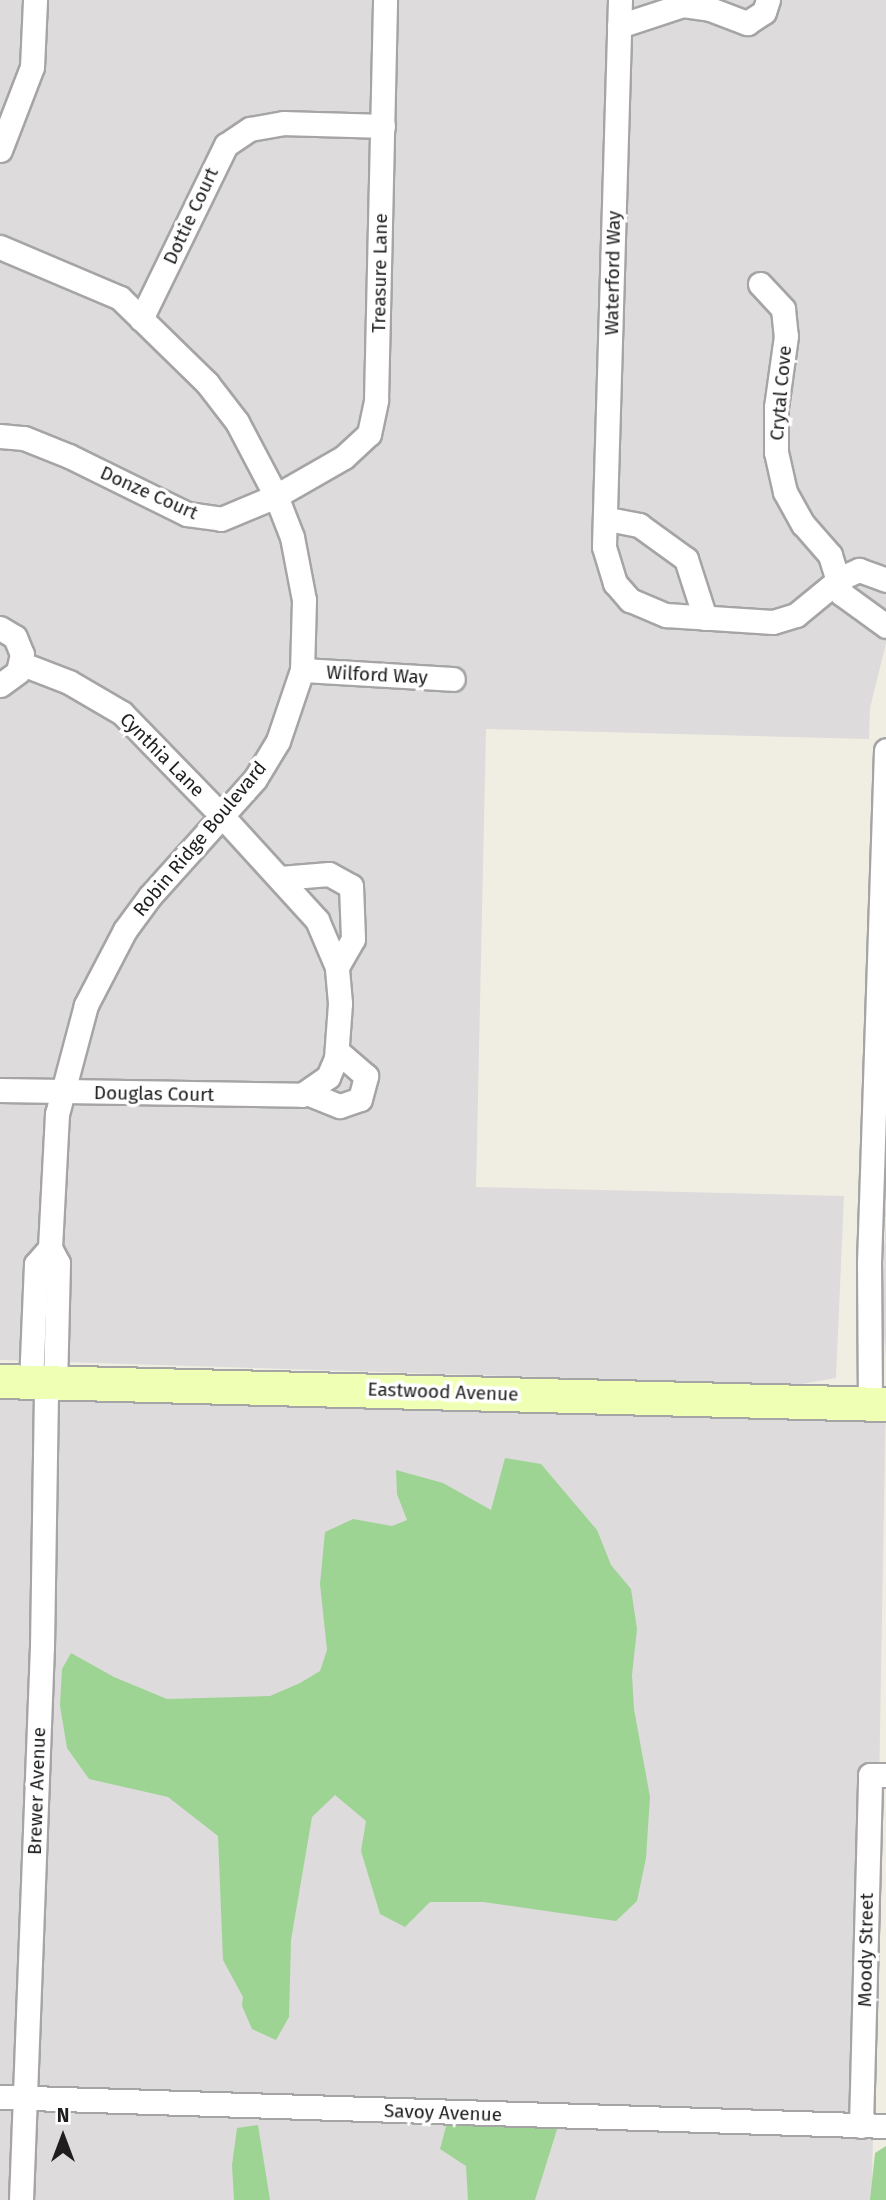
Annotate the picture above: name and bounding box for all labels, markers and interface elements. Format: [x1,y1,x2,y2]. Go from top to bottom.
street label: Dottie Court [159,164,223,268]
street label: Waterford Way [601,210,625,336]
street label: Treasure Lane [368,213,392,333]
street label: Crytal Cove [765,344,797,442]
street label: Donze Court [97,461,201,525]
street label: Wilford Way [326,661,428,689]
street label: Cynthia Lane [115,708,209,802]
street label: Robin Ridge Boulevard [129,757,271,921]
street label: Douglas Court [94,1082,214,1106]
street label: Eastwood Avenue [367,1378,519,1406]
street label: Brewer Avenue [23,1727,51,1855]
street label: Moody Street [854,1893,878,2007]
street label: Savoy Avenue [384,2100,502,2126]
north arrow [28,2102,98,2172]
text: N [57,2104,69,2127]

